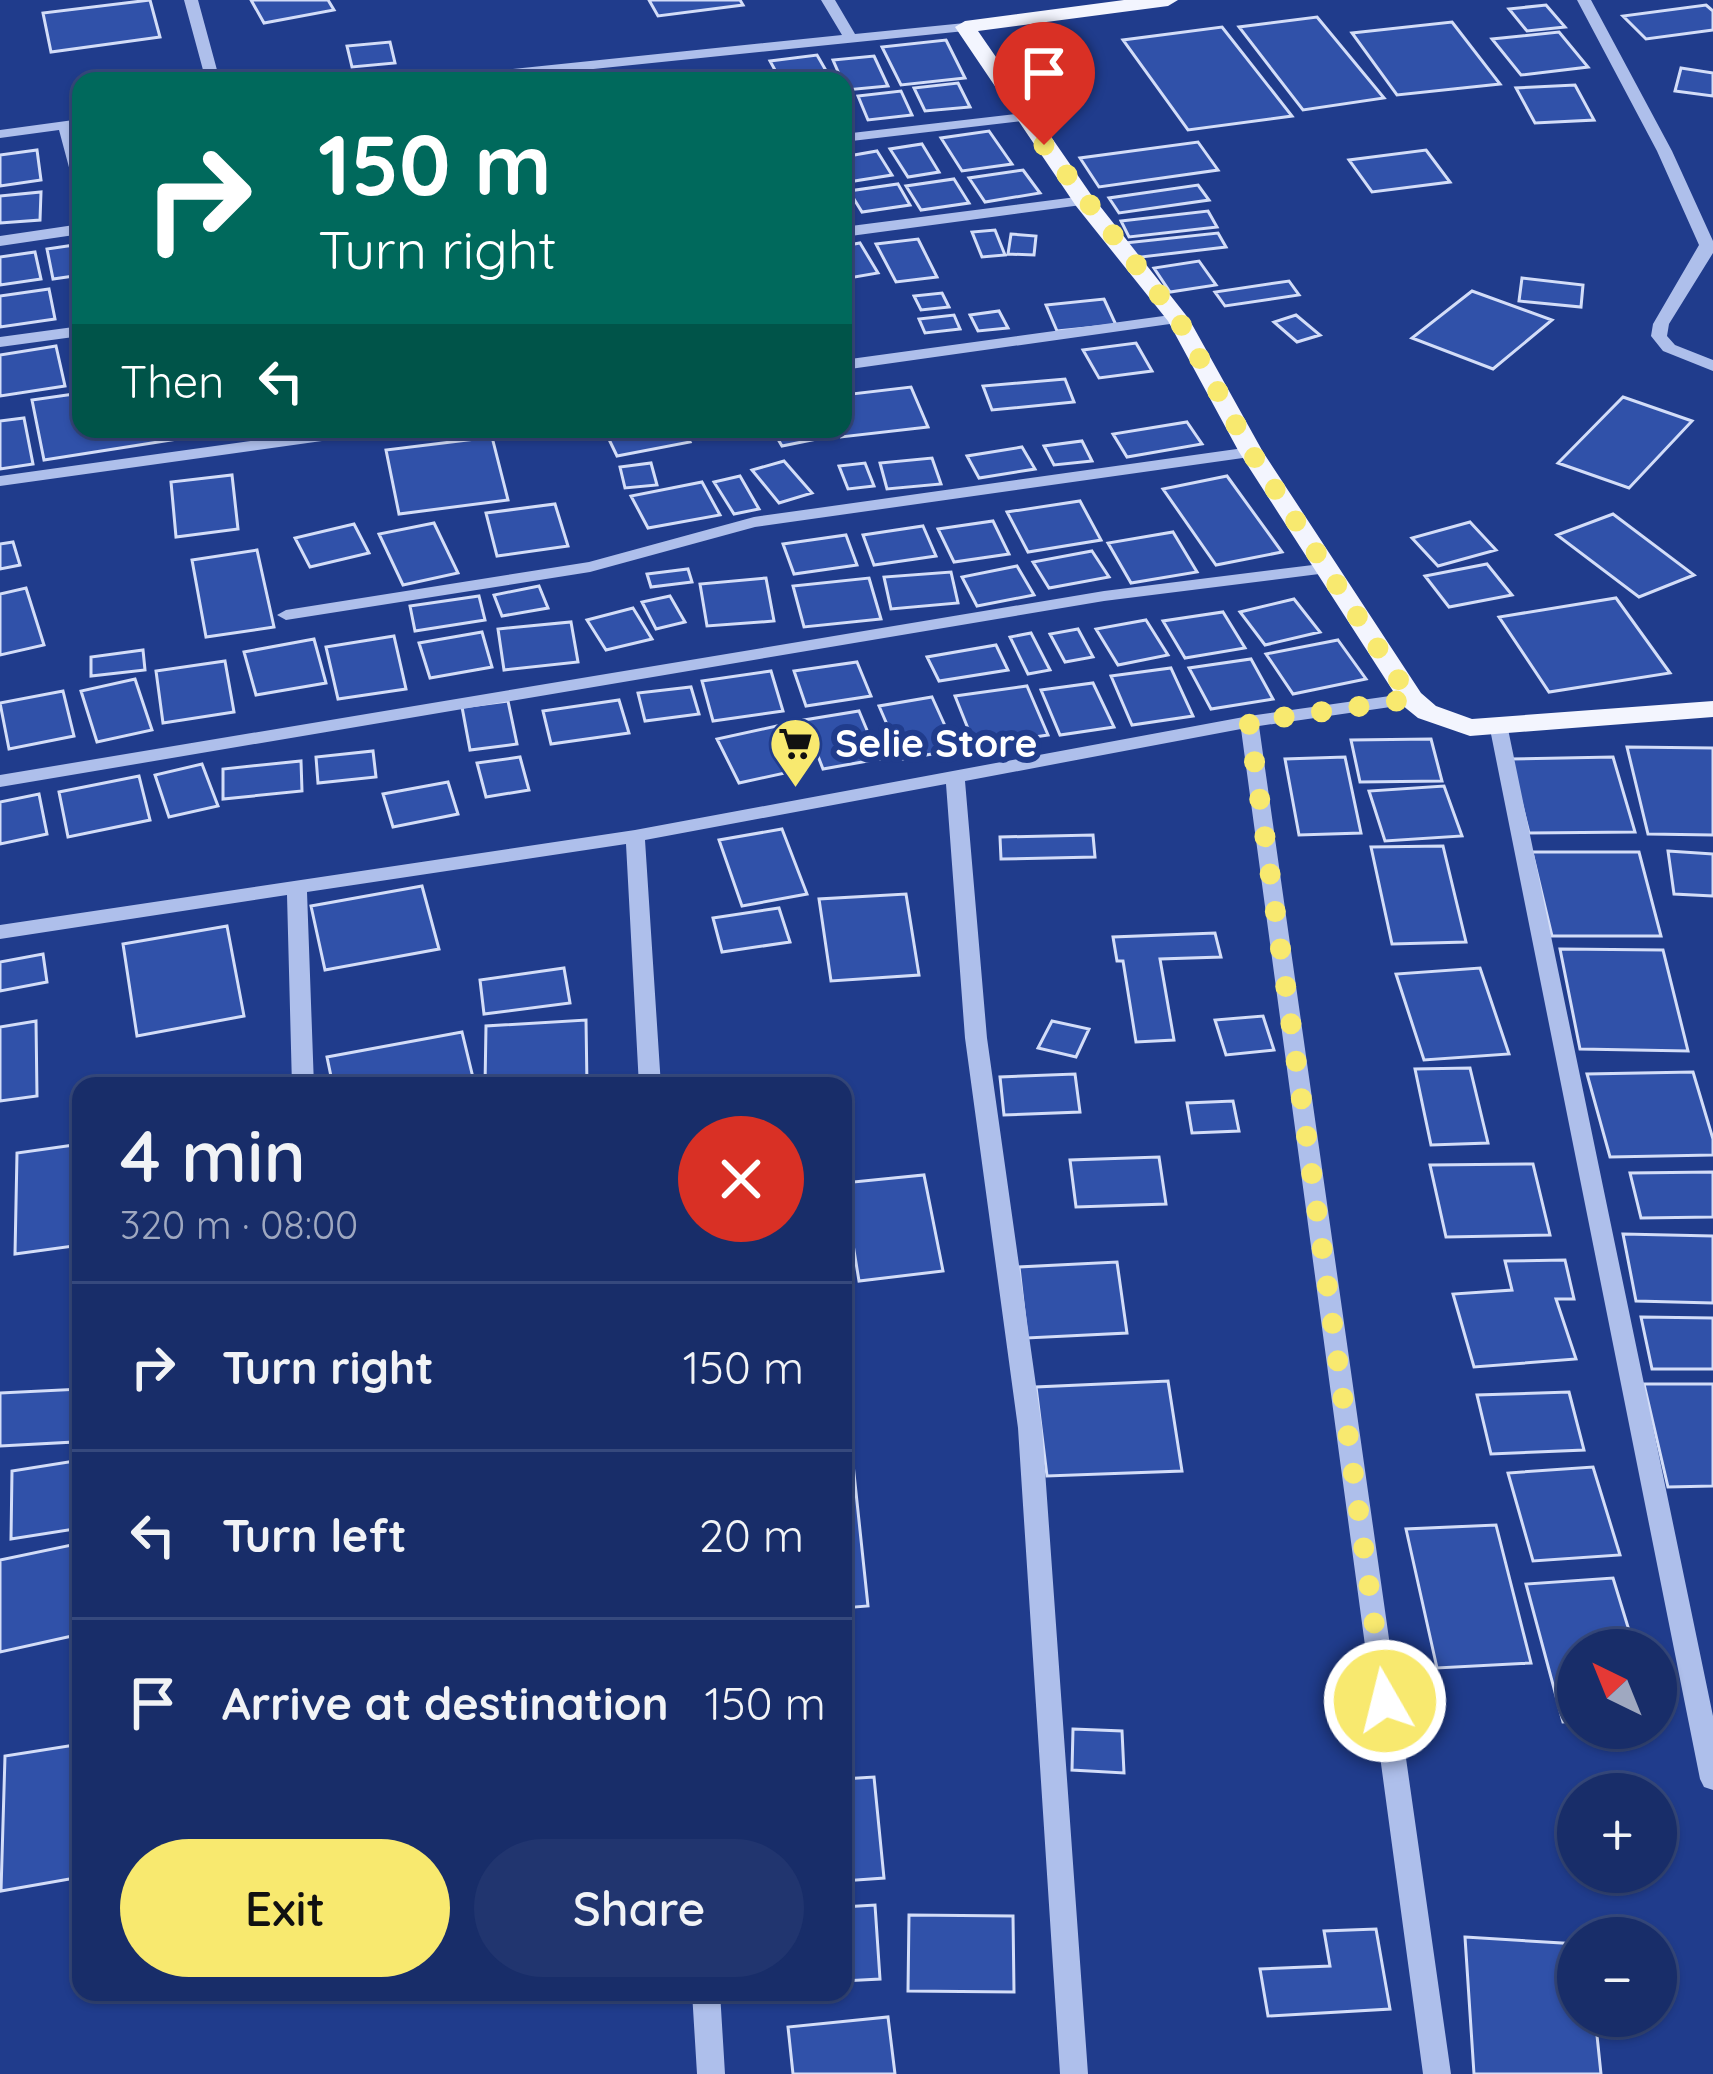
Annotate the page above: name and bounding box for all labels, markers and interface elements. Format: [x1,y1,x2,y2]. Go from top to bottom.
pin [993,22,1095,145]
icon: arrive [1011,40,1077,106]
text: 150 m [318,111,552,216]
icon: right [120,120,276,276]
text: Turn right [318,215,557,283]
icon: left [248,348,314,414]
text: Then [120,353,224,409]
supermarket icon: Selie Store [768,715,824,789]
place label: Selie Store [835,718,1037,767]
text: 4 min [120,1110,306,1200]
button: close [678,1116,804,1242]
text: 320 m · 08:00 [120,1200,358,1249]
icon: right [120,1334,186,1400]
text: Turn right [222,1339,434,1395]
text: 150 m [683,1339,804,1395]
icon: left [120,1502,186,1568]
text: Turn left [222,1507,407,1563]
text: 20 m [699,1507,804,1563]
north arrow [1557,1629,1677,1749]
map controls [1557,1629,1677,2037]
position arrow [1322,1638,1448,1764]
icon: arrive [120,1670,186,1736]
text: Arrive at destination [222,1675,668,1731]
text: 150 m [704,1675,826,1731]
button: + [1557,1773,1677,1893]
button: Exit [120,1839,450,1977]
button: Share [474,1839,804,1977]
button: − [1557,1917,1677,2037]

